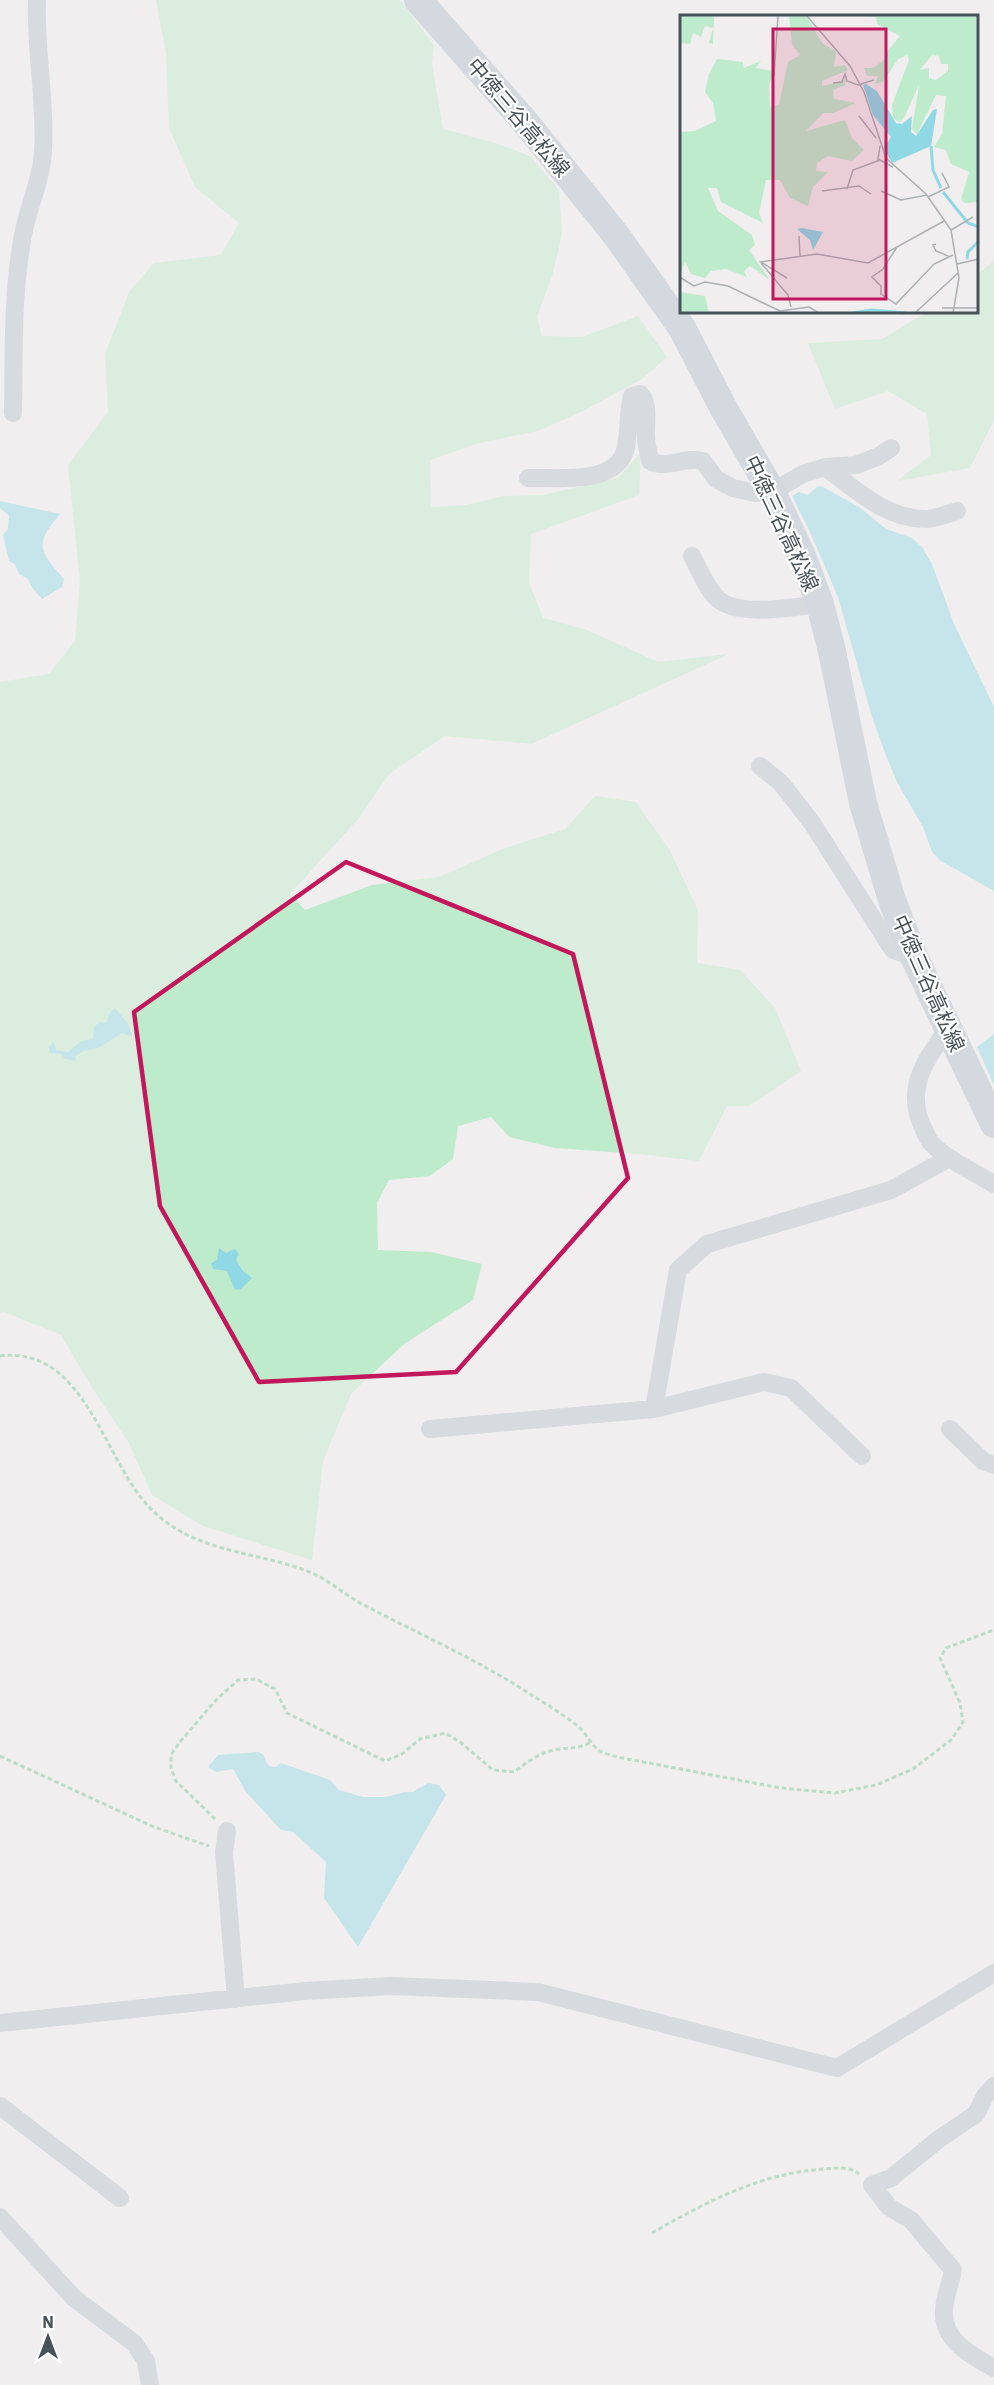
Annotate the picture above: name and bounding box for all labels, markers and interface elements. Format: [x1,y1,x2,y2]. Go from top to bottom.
inset map [680,15,979,314]
street label: 中徳三谷高松線 [461,52,577,182]
street label: 中徳三谷高松線 [738,450,826,596]
street label: 中徳三谷高松線 [886,910,972,1056]
north arrow [18,2307,78,2367]
text: N [42,2312,54,2332]

